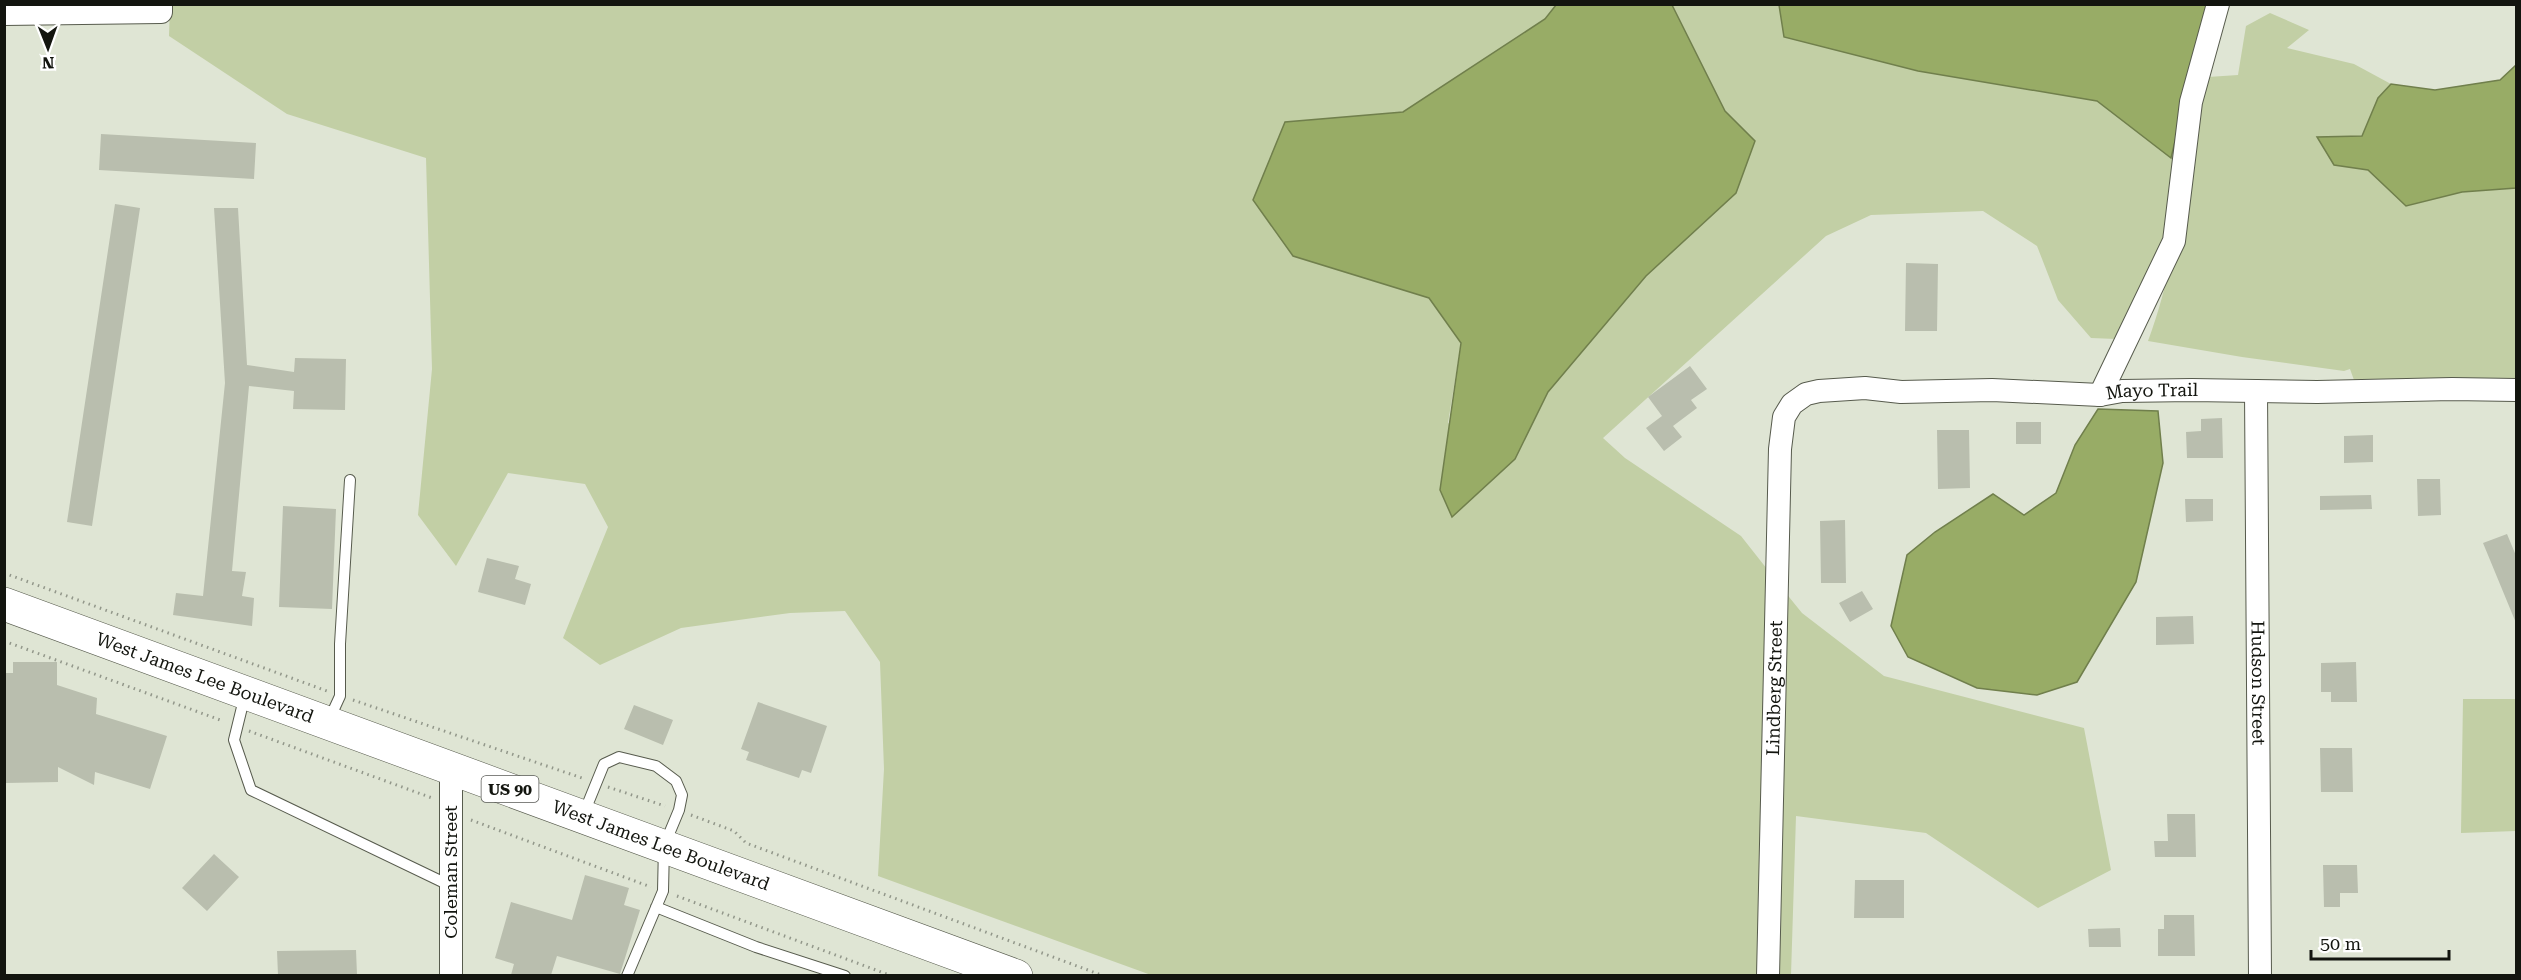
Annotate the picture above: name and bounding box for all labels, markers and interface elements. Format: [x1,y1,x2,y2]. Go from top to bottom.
north arrow [18,18,78,78]
text: N [42,53,55,72]
street label: Mayo Trail [2104,379,2199,404]
street label: Lindberg Street [1762,620,1786,756]
street label: Hudson Street [2248,620,2269,746]
street label: West James Lee Boulevard [93,628,317,727]
road number: US 90 [482,776,538,802]
street label: West James Lee Boulevard [550,795,773,895]
street label: Coleman Street [440,805,461,939]
scale bar [2311,923,2449,961]
text: 50 m [2320,933,2361,954]

